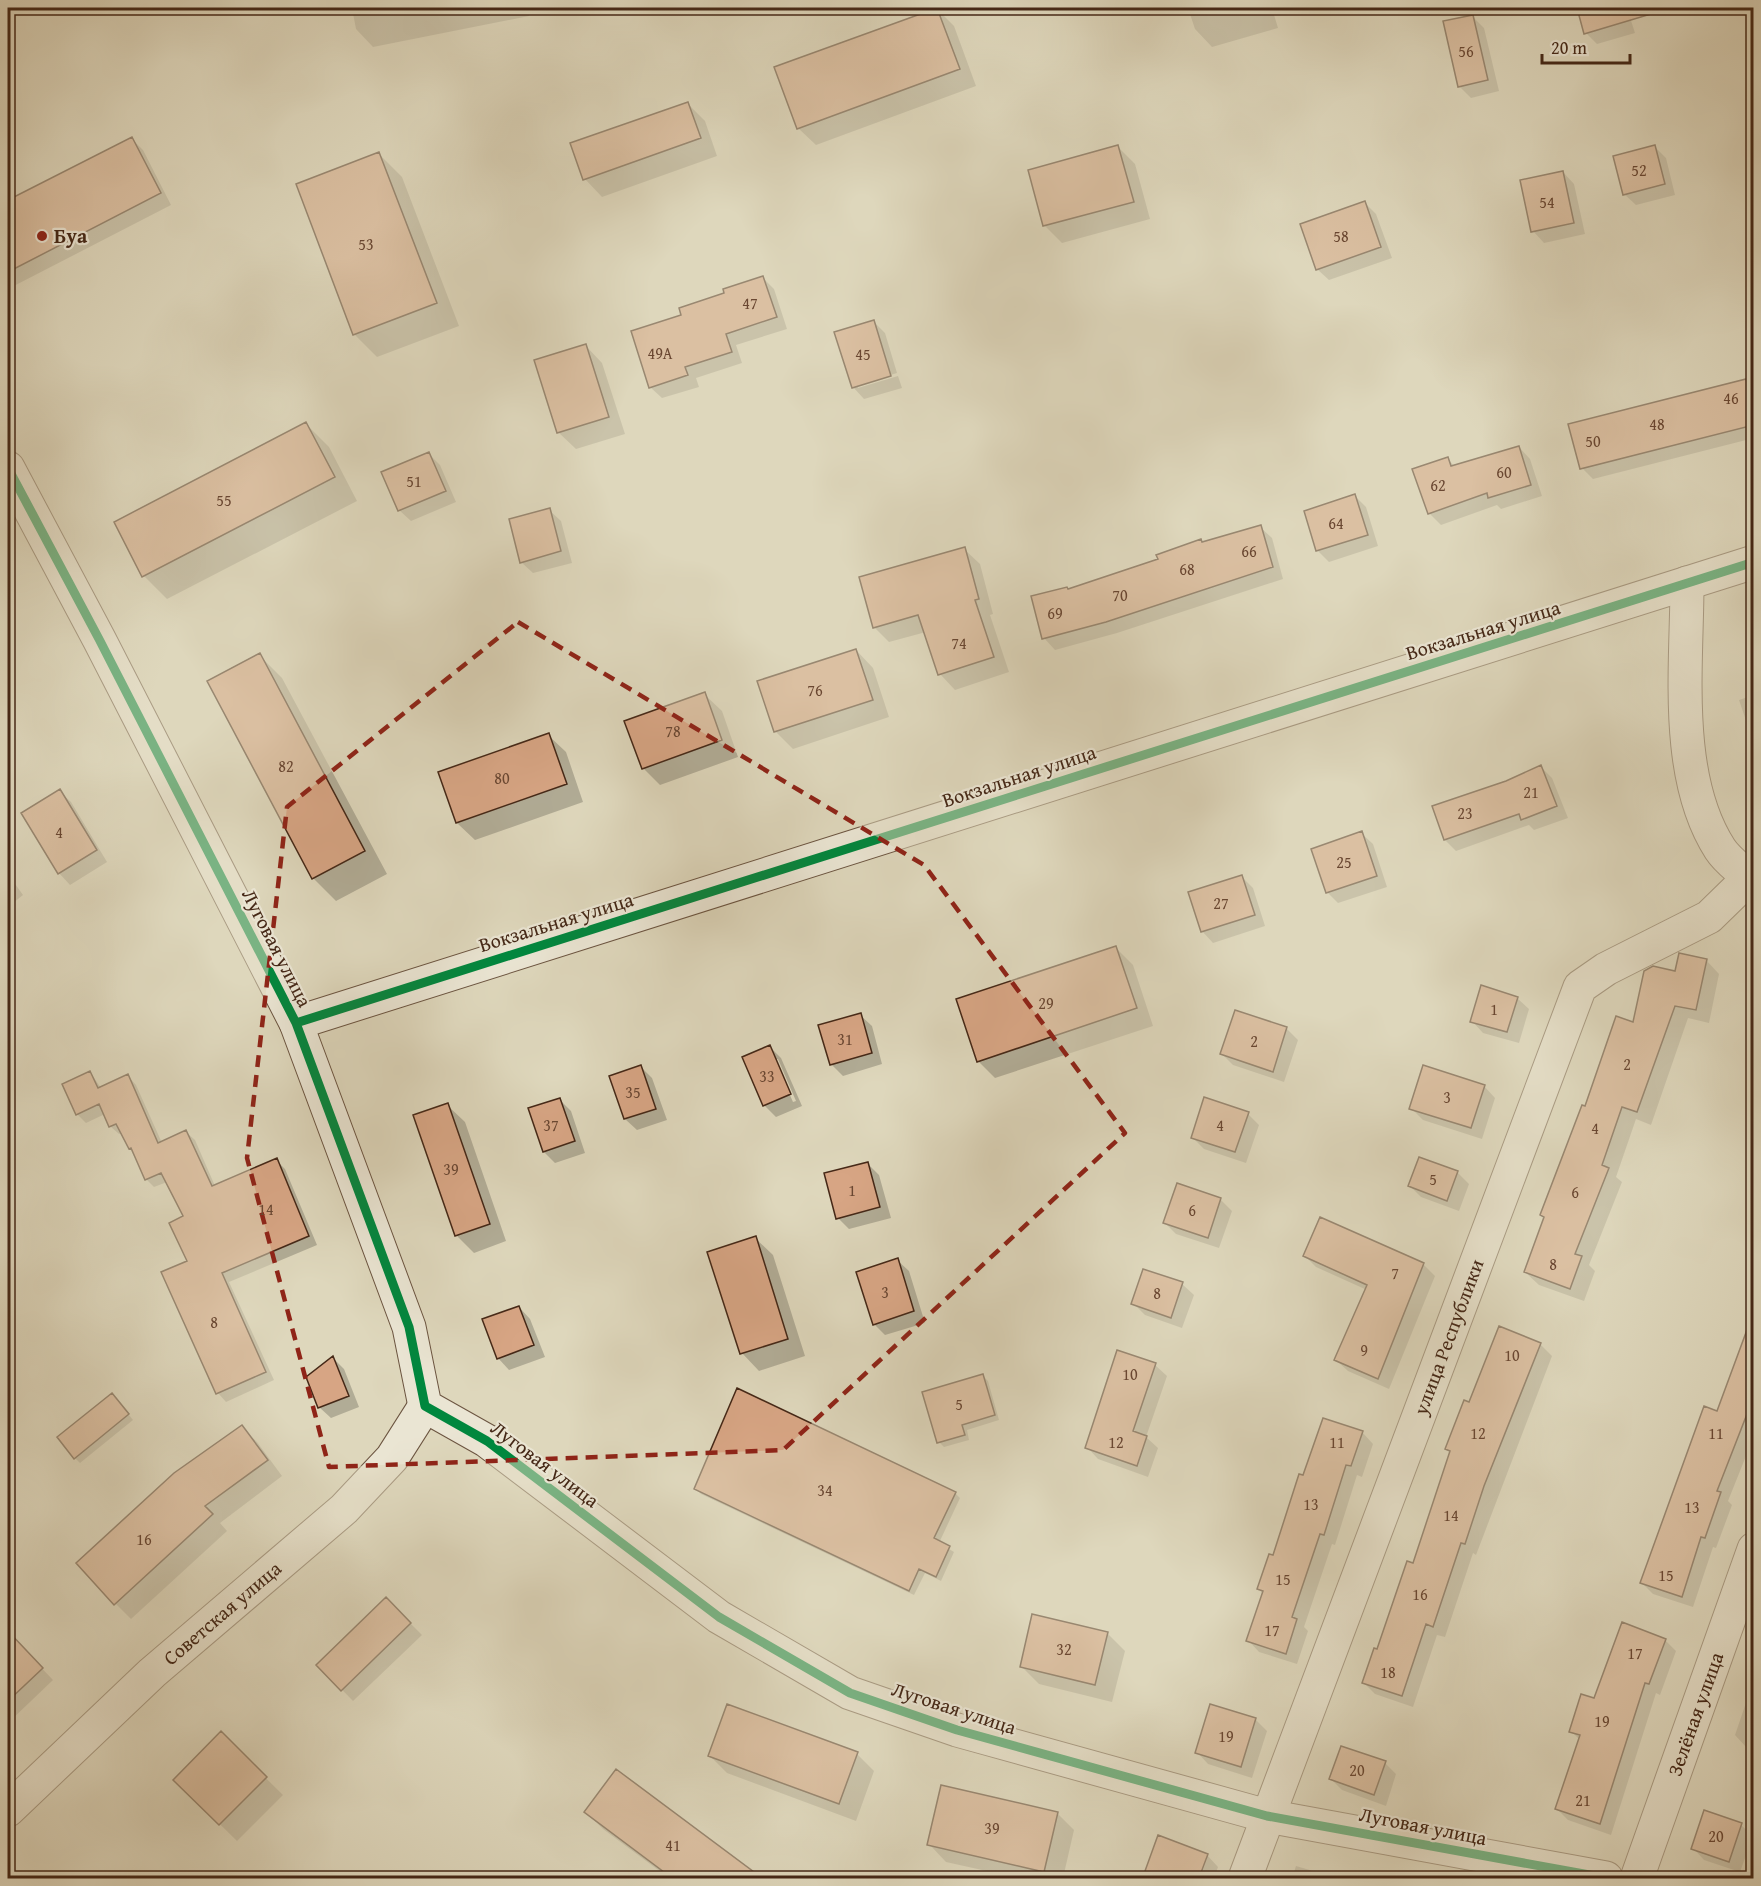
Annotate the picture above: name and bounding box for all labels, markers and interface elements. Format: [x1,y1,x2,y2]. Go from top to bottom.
scale bar [1542,27,1630,65]
text: 20 m [1551,34,1587,61]
house number: 56 [1458,39,1474,63]
house number: 52 [1631,158,1647,182]
house number: 54 [1539,190,1555,214]
place label: Буа [54,221,88,250]
house number: 58 [1333,224,1349,248]
marker: Буа [35,229,49,243]
house number: 53 [358,232,374,256]
house number: 47 [742,291,758,315]
house number: 49А [647,341,673,365]
house number: 45 [855,342,871,366]
house number: 46 [1723,386,1739,410]
house number: 48 [1649,412,1665,436]
house number: 50 [1585,429,1601,453]
house number: 60 [1496,460,1512,484]
house number: 51 [406,469,422,493]
house number: 62 [1430,473,1446,497]
house number: 55 [216,488,232,512]
house number: 64 [1328,511,1344,535]
house number: 66 [1241,539,1257,563]
house number: 68 [1179,557,1195,581]
house number: 70 [1112,583,1128,607]
street label: Вокзальная улица [1402,592,1564,667]
house number: 69 [1047,601,1063,625]
house number: 74 [951,631,967,655]
house number: 76 [807,678,823,702]
house number: 78 [665,719,681,743]
street label: Вокзальная улица [938,737,1100,814]
house number: 82 [278,754,294,778]
house number: 80 [494,766,510,790]
house number: 21 [1523,780,1539,804]
house number: 23 [1457,801,1473,825]
house number: 4 [55,820,63,844]
house number: 25 [1336,850,1352,874]
street label: Луговая улица [235,884,320,1012]
street label: Вокзальная улица [475,884,637,959]
house number: 27 [1213,891,1229,915]
house number: 29 [1038,991,1054,1015]
house number: 1 [1490,997,1498,1021]
house number: 31 [837,1027,853,1051]
house number: 2 [1250,1029,1258,1053]
house number: 2 [1623,1052,1631,1076]
house number: 33 [759,1064,775,1088]
house number: 35 [625,1080,641,1104]
house number: 3 [1443,1085,1451,1109]
house number: 37 [543,1113,559,1137]
house number: 4 [1216,1113,1224,1137]
house number: 4 [1591,1116,1599,1140]
house number: 39 [443,1157,459,1181]
house number: 5 [1429,1167,1437,1191]
house number: 1 [848,1178,856,1202]
house number: 6 [1571,1180,1579,1204]
house number: 14 [258,1197,274,1221]
house number: 6 [1188,1198,1196,1222]
house number: 8 [1549,1252,1557,1276]
street label: улица Республики [1405,1255,1490,1420]
house number: 7 [1391,1261,1399,1285]
house number: 3 [881,1280,889,1304]
house number: 8 [1153,1281,1161,1305]
house number: 8 [210,1310,218,1334]
house number: 9 [1360,1338,1368,1362]
house number: 10 [1504,1343,1520,1367]
house number: 10 [1122,1362,1138,1386]
house number: 5 [955,1392,963,1416]
street label: Луговая улица [485,1413,606,1514]
house number: 12 [1470,1421,1486,1445]
house number: 11 [1708,1421,1724,1445]
house number: 12 [1108,1430,1124,1454]
house number: 11 [1329,1430,1345,1454]
house number: 34 [817,1478,833,1502]
house number: 13 [1303,1492,1319,1516]
house number: 13 [1684,1495,1700,1519]
house number: 14 [1443,1503,1459,1527]
house number: 16 [136,1527,152,1551]
street label: Советская улица [156,1554,288,1672]
house number: 15 [1658,1563,1674,1587]
house number: 15 [1275,1567,1291,1591]
house number: 16 [1412,1582,1428,1606]
house number: 17 [1264,1618,1280,1642]
house number: 32 [1056,1637,1072,1661]
house number: 17 [1627,1641,1643,1665]
street label: Зелёная улица [1659,1647,1730,1780]
house number: 18 [1380,1660,1396,1684]
street label: Луговая улица [888,1674,1021,1741]
house number: 19 [1594,1709,1610,1733]
house number: 19 [1218,1724,1234,1748]
house number: 20 [1349,1758,1365,1782]
house number: 21 [1575,1788,1591,1812]
street label: Луговая улица [1357,1799,1490,1852]
house number: 39 [984,1816,1000,1840]
house number: 20 [1708,1824,1724,1848]
house number: 41 [665,1833,681,1857]

